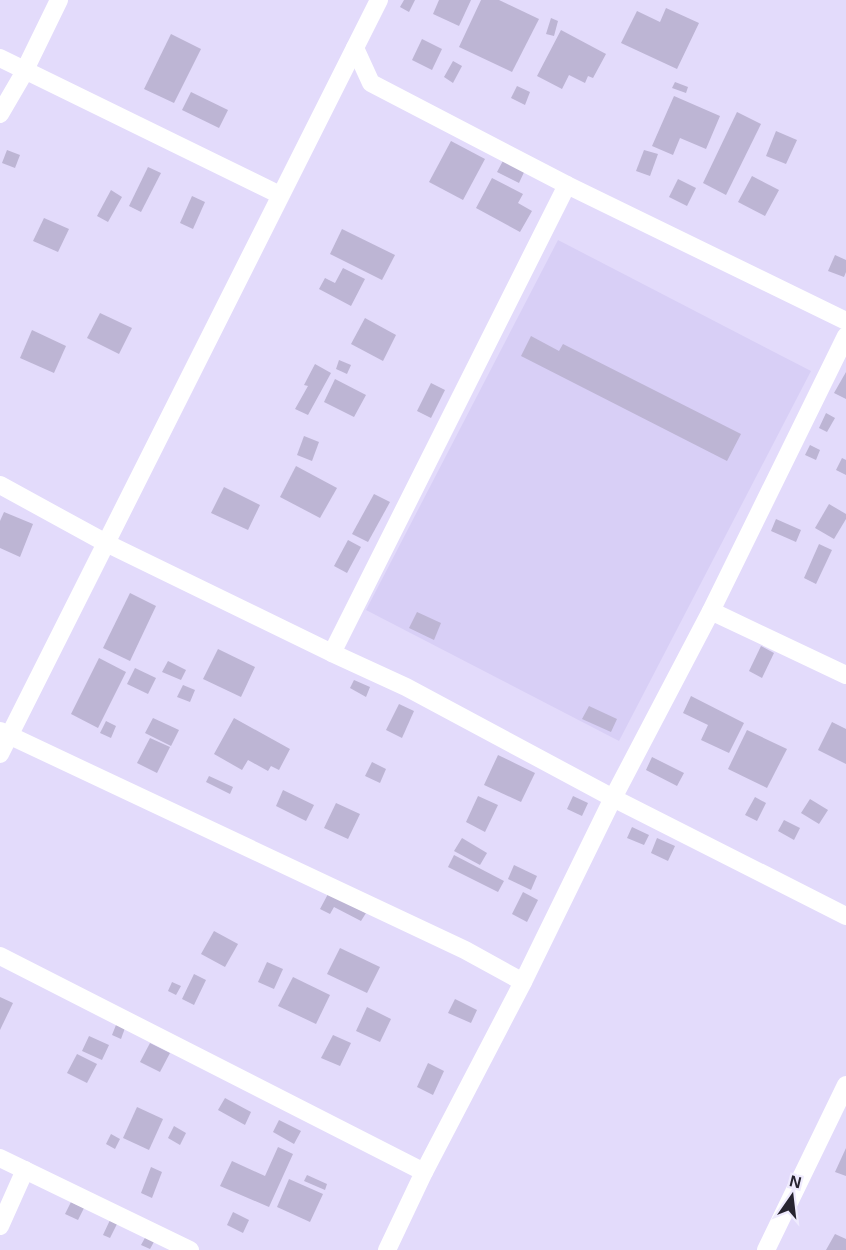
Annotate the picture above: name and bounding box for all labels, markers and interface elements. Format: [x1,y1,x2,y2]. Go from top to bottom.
north arrow [762,1166,822,1226]
text: N [788,1172,803,1192]

